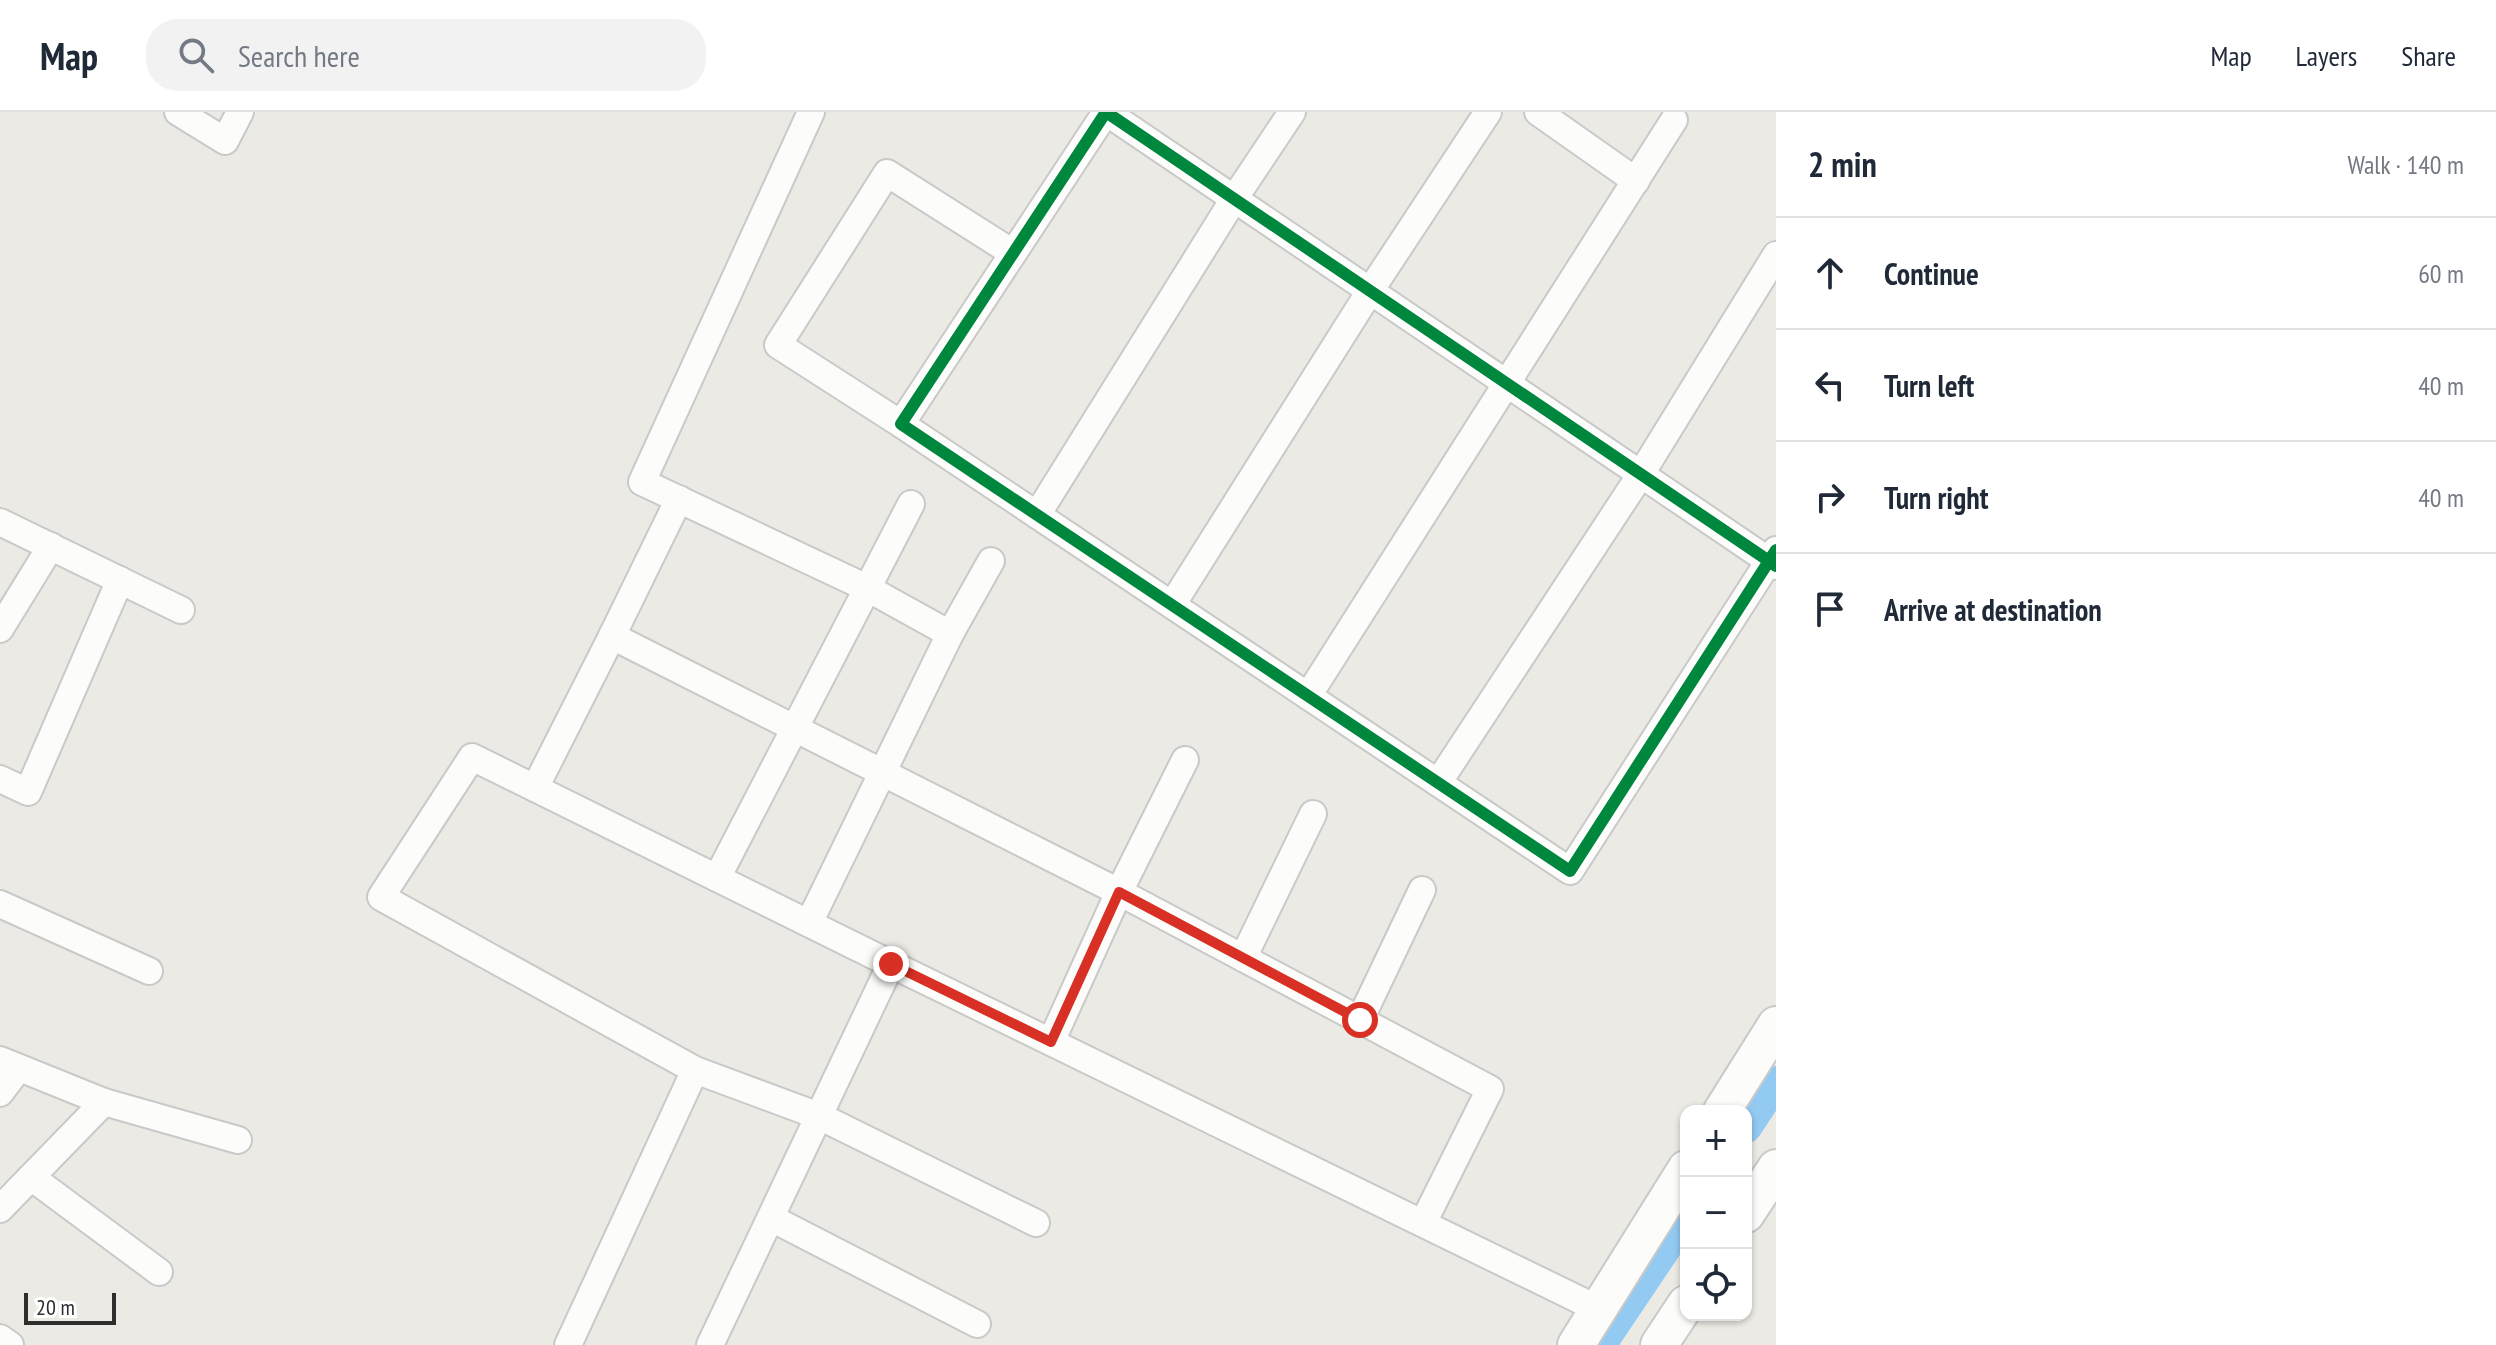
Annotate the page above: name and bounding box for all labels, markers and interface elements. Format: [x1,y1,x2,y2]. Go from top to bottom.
search box [146,19,706,91]
text: Map [40,31,98,80]
icon: search [174,33,218,77]
text: Search here [238,36,360,75]
text: Map [2210,37,2252,74]
text: Layers [2296,37,2357,74]
text: Share [2401,37,2456,74]
text: 2 min [1808,142,1877,186]
text: Walk · 140 m [2347,148,2464,181]
icon: ahead [1808,251,1852,295]
text: Continue [1884,254,1979,293]
text: 60 m [2418,257,2464,290]
icon: left [1808,363,1852,407]
text: Turn left [1884,366,1974,405]
text: 40 m [2418,369,2464,402]
icon: right [1808,475,1852,519]
text: Turn right [1884,478,1988,517]
text: 40 m [2418,481,2464,514]
icon: arrive [1808,587,1852,631]
text: Arrive at destination [1884,590,2102,629]
route end [873,946,909,982]
route start [1342,1002,1378,1038]
map controls [1680,1105,1752,1321]
button: + [1680,1105,1752,1177]
button: − [1680,1177,1752,1249]
button: locate [1680,1249,1752,1321]
scale bar [24,1289,116,1325]
text: 20 m [36,1293,75,1321]

